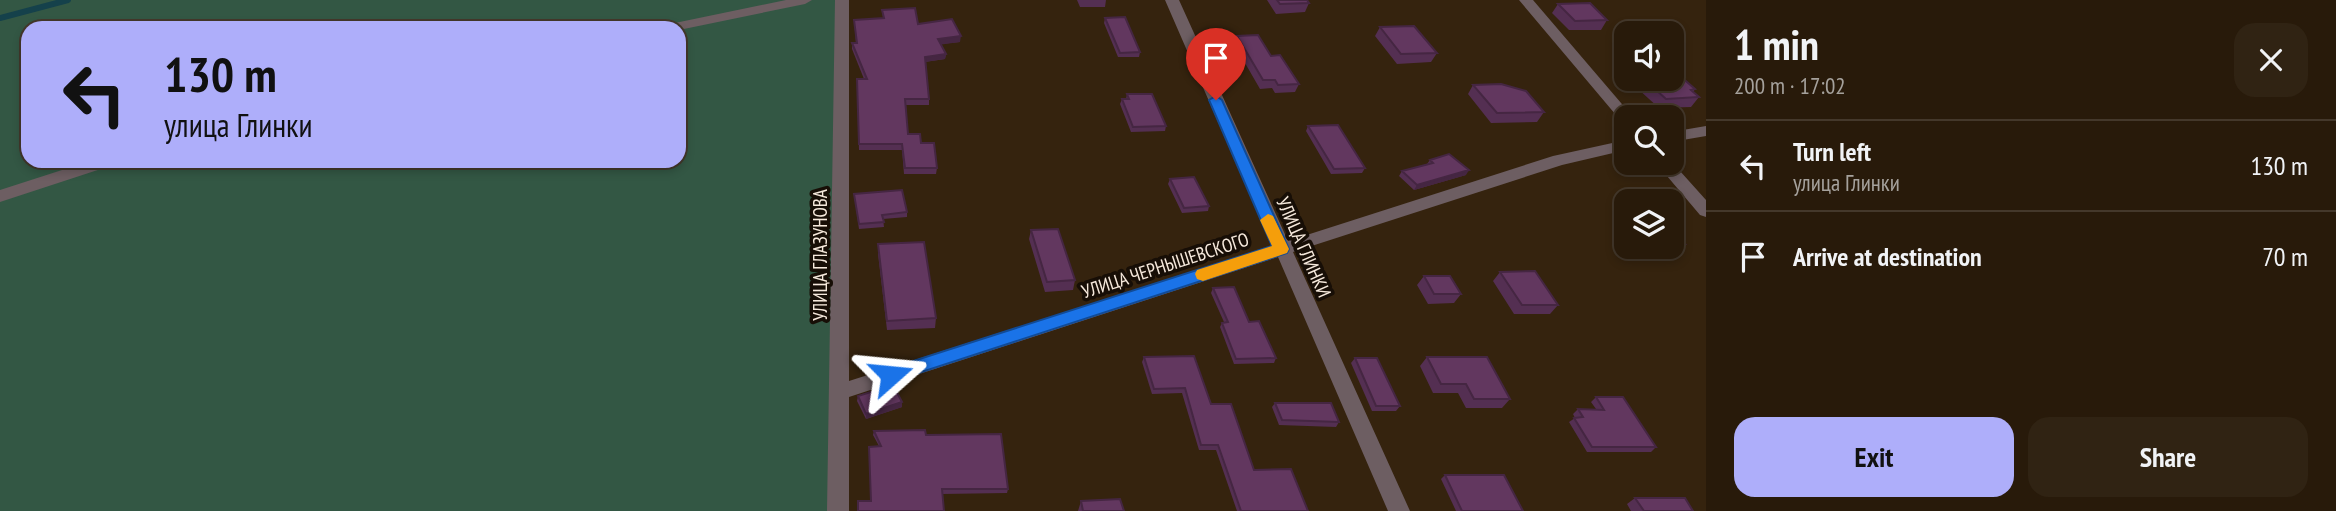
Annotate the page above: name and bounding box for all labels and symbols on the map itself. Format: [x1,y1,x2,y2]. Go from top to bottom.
pin [1186,28,1246,100]
street label: УЛИЦА ГЛАЗУНОВА [808,189,832,321]
street label: УЛИЦА ГЛИНКИ [1271,193,1337,301]
street label: УЛИЦА ЧЕРНЫШЕВСКОГО [1078,227,1252,303]
position arrow [854,338,928,412]

